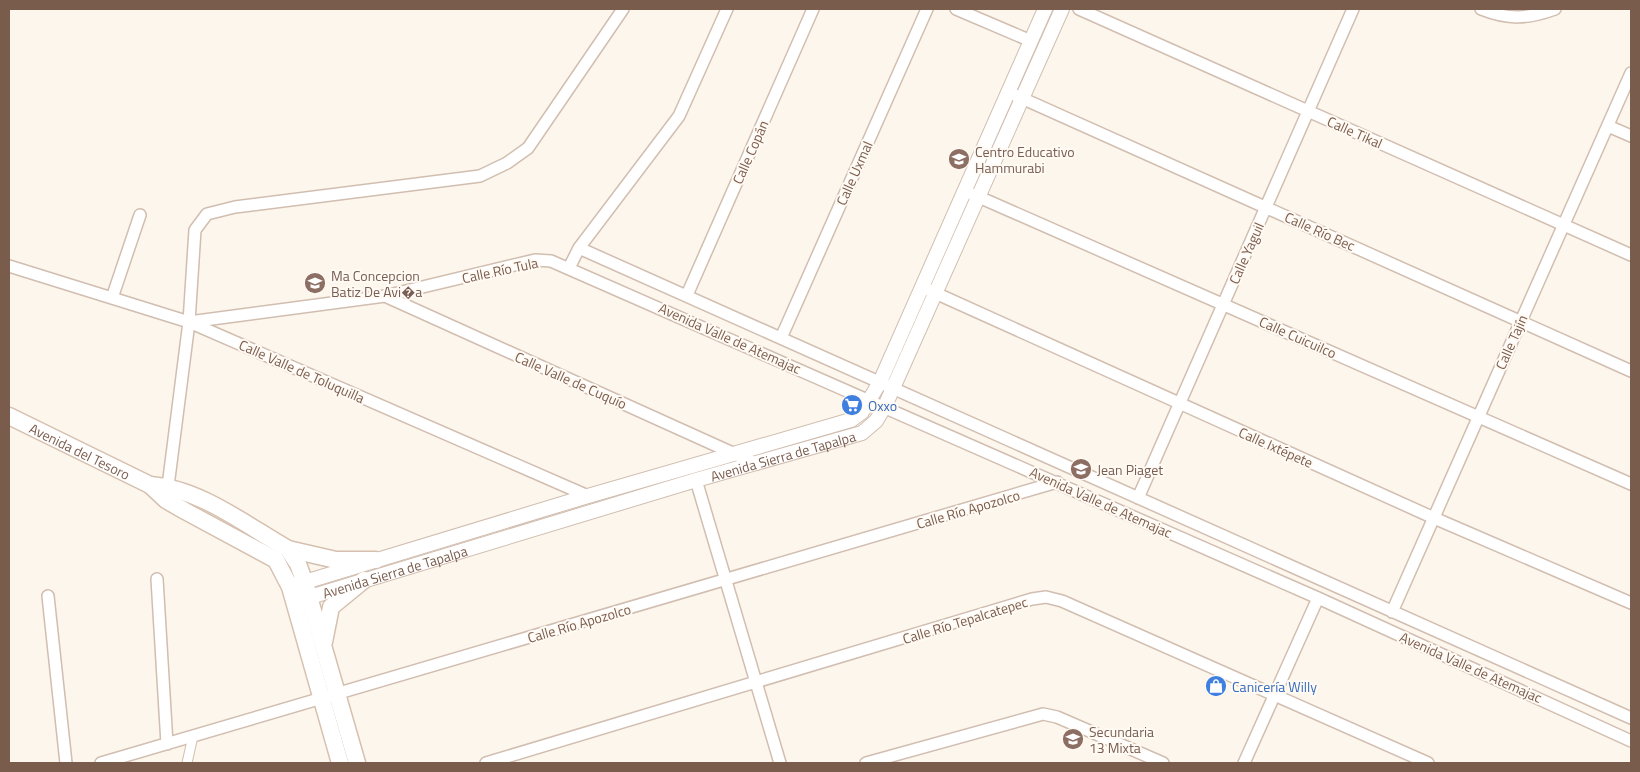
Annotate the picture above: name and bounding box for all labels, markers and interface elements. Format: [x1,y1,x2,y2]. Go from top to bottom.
street label: Calle Tikal [1324,110,1386,154]
street label: Calle Copán [727,117,773,187]
street label: Calle Uxmal [830,137,878,209]
place label: Centro Educativo Hammurabi [975,141,1075,178]
school or university icon: Centro Educativo Hammurabi [947,147,971,171]
street label: Calle Río Bec [1281,206,1359,256]
street label: Calle Yaguil [1223,219,1269,287]
street label: Calle Río Tula [460,252,540,288]
place label: Ma Concepcion Batiz De Avi�a [331,265,422,302]
school or university icon: Ma Concepcion Batiz De Avi�a [303,271,327,295]
street label: Avenida Valle de Atemajac [655,297,805,379]
street label: Calle Cuicuilco [1256,311,1340,363]
street label: Calle Tajín [1490,311,1532,373]
street label: Calle Valle de Toluquilla [236,334,368,408]
street label: Calle Valle de Cuquío [512,346,630,414]
supermarket icon: Oxxo [840,393,864,417]
place label: Oxxo [868,395,897,416]
street label: Avenida del Tesoro [26,417,134,484]
street label: Calle Ixtépete [1235,421,1317,473]
street label: Avenida Sierra de Tapalpa [708,425,858,486]
school or university icon: Jean Piaget [1069,457,1093,481]
place label: Jean Piaget [1097,459,1163,480]
street label: Avenida Valle de Atemajac [1026,461,1176,543]
street label: Calle Río Apozolco [914,484,1022,534]
street label: Avenida Sierra de Tapalpa [320,539,470,603]
street label: Calle Río Tepalcatepec [900,591,1030,649]
street label: Calle Río Apozolco [525,598,633,648]
street label: Avenida Valle de Atemajac [1396,626,1546,708]
shop icon: Canicería Willy [1204,674,1228,698]
place label: Canicería Willy [1232,676,1317,697]
place label: Secundaria 13 Mixta [1089,721,1154,758]
school or university icon: Secundaria 13 Mixta [1061,727,1085,751]

